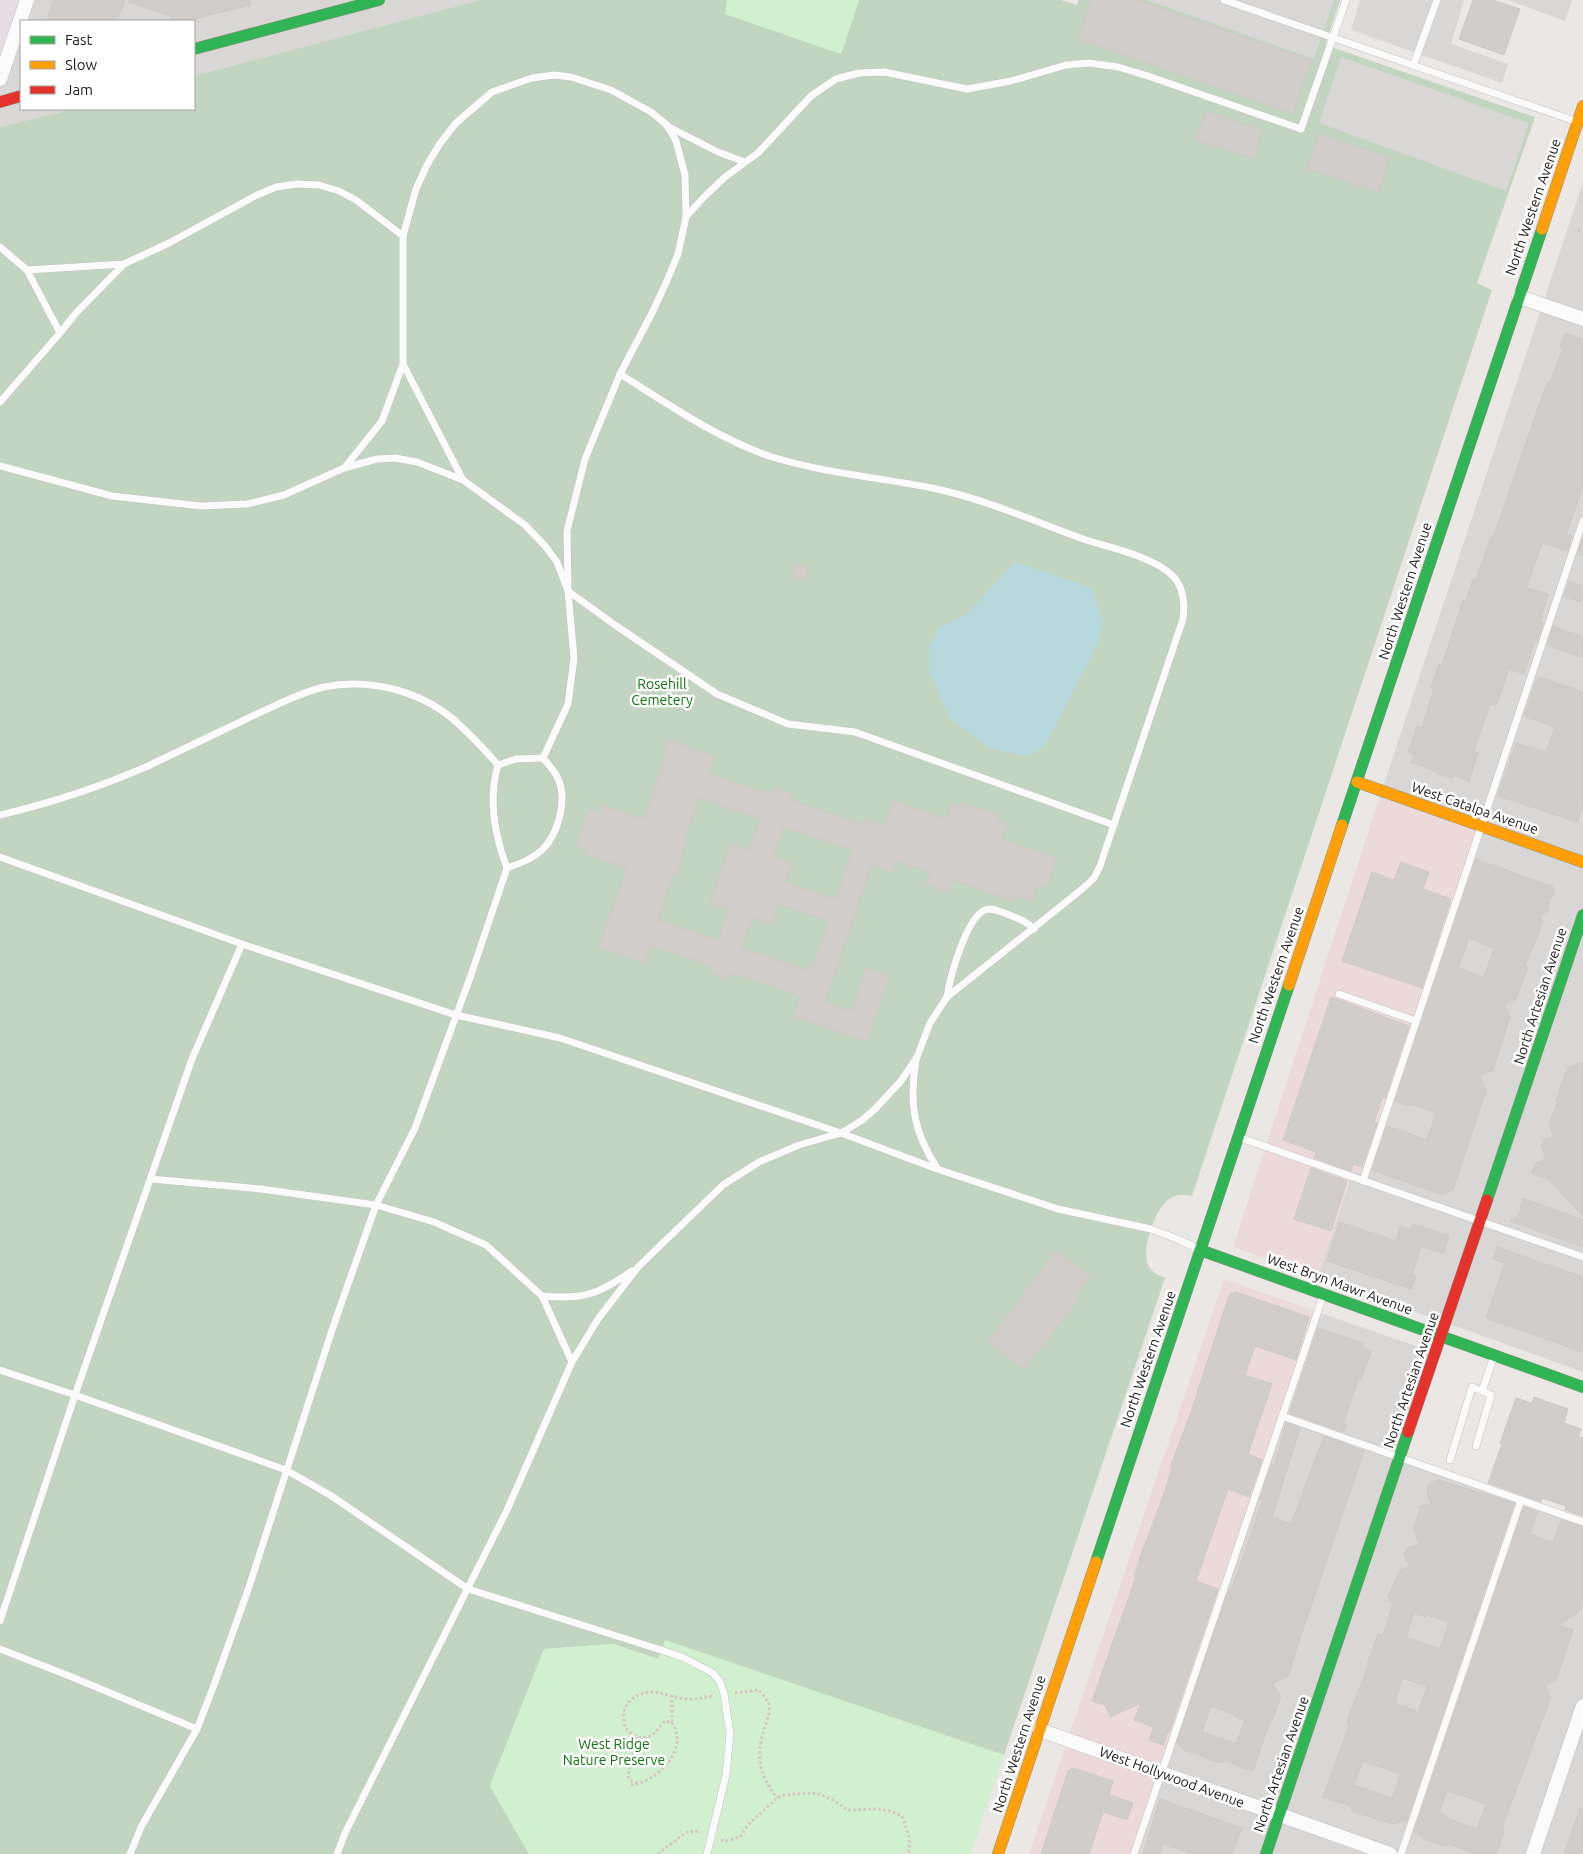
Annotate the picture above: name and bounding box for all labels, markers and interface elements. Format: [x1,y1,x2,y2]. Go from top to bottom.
legend [20,20,195,110]
text: Fast [65,31,93,48]
text: Slow [65,56,98,73]
text: Jam [65,81,93,98]
street label: North Western Avenue [1502,136,1564,278]
street label: North Western Avenue [1375,520,1435,662]
park label: Rosehill Cemetery [631,676,693,708]
street label: West Catalpa Avenue [1409,779,1541,837]
street label: North Western Avenue [1245,904,1307,1046]
street label: North Artesian Avenue [1510,926,1570,1066]
street label: West Bryn Mawr Avenue [1265,1250,1415,1318]
street label: North Western Avenue [1117,1288,1179,1430]
street label: North Artesian Avenue [1380,1310,1442,1450]
street label: North Western Avenue [989,1673,1049,1815]
street label: North Artesian Avenue [1250,1694,1312,1834]
park label: West Ridge Nature Preserve [563,1736,665,1768]
street label: West Hollywood Avenue [1097,1743,1247,1811]

